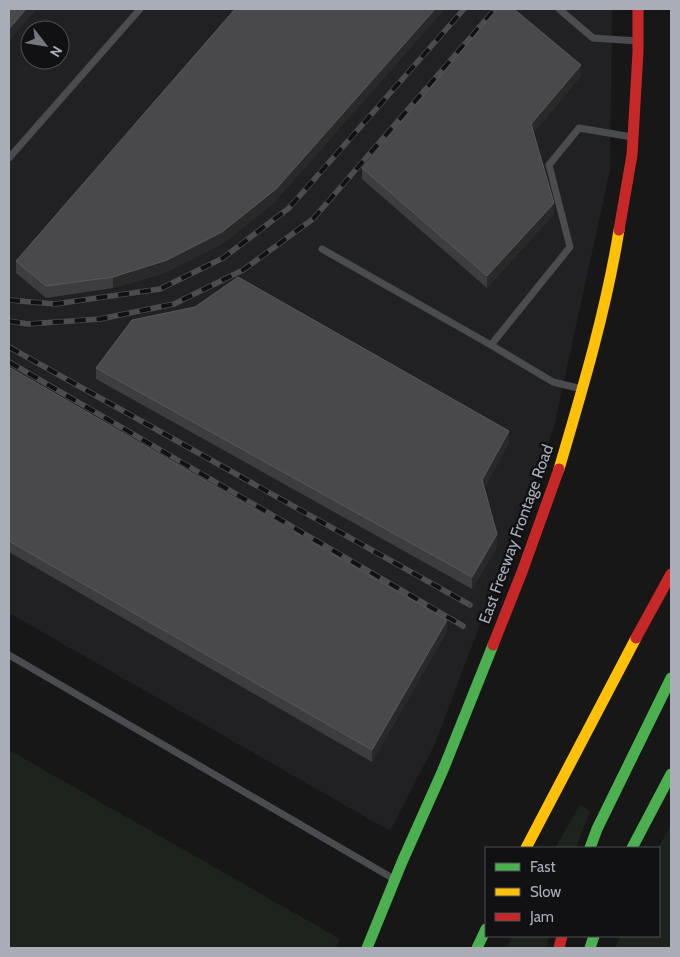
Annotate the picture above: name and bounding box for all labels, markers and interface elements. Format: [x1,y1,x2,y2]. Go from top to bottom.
north arrow [20,20,70,70]
text: N [46,43,66,61]
street label: East Freeway Frontage Road [475,442,557,626]
legend [485,847,660,937]
text: Fast [530,858,555,876]
text: Slow [530,883,561,901]
text: Jam [529,908,554,926]

